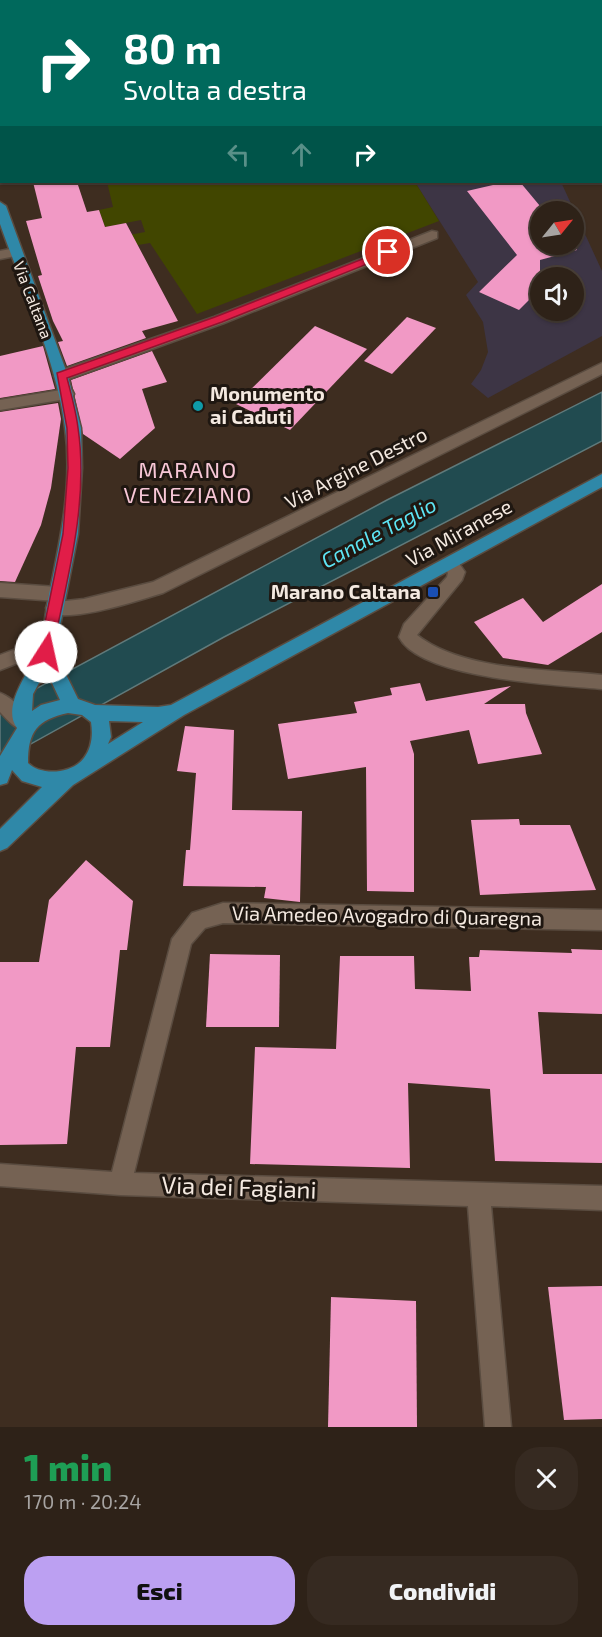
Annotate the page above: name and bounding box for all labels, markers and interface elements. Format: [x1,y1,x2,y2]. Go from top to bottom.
text: 80 m [123,22,222,72]
icon: right [24,24,102,102]
text: Svolta a destra [123,73,307,105]
icon: left [222,138,255,171]
icon: ahead [285,138,318,171]
icon: right [348,138,381,171]
north arrow [530,201,584,255]
map controls [530,201,584,321]
pin [362,226,413,277]
icon: arrive [371,235,404,268]
street label: Via Caltana [10,258,57,341]
button: sound [530,267,584,321]
place label: Monumento ai Caduti [210,381,325,428]
marker: Monumento ai Caduti [191,399,205,413]
street label: Via Argine Destro [280,421,431,513]
district label: MARANO VENEZIANO [123,456,253,507]
water label: Canale Taglio [316,491,440,572]
street label: Via Miranese [401,493,516,571]
place label: Marano Caltana [271,579,421,603]
marker: Marano Caltana [426,585,440,599]
position arrow [14,620,78,684]
street label: Via Amedeo Avogadro di Quaregna [232,900,542,930]
street label: Via dei Fagiani [161,1169,317,1204]
text: 1 min [24,1445,112,1488]
button: close [515,1447,578,1510]
text: 170 m · 20:24 [24,1489,141,1513]
button: Esci [24,1556,295,1625]
button: Condividi [307,1556,578,1625]

